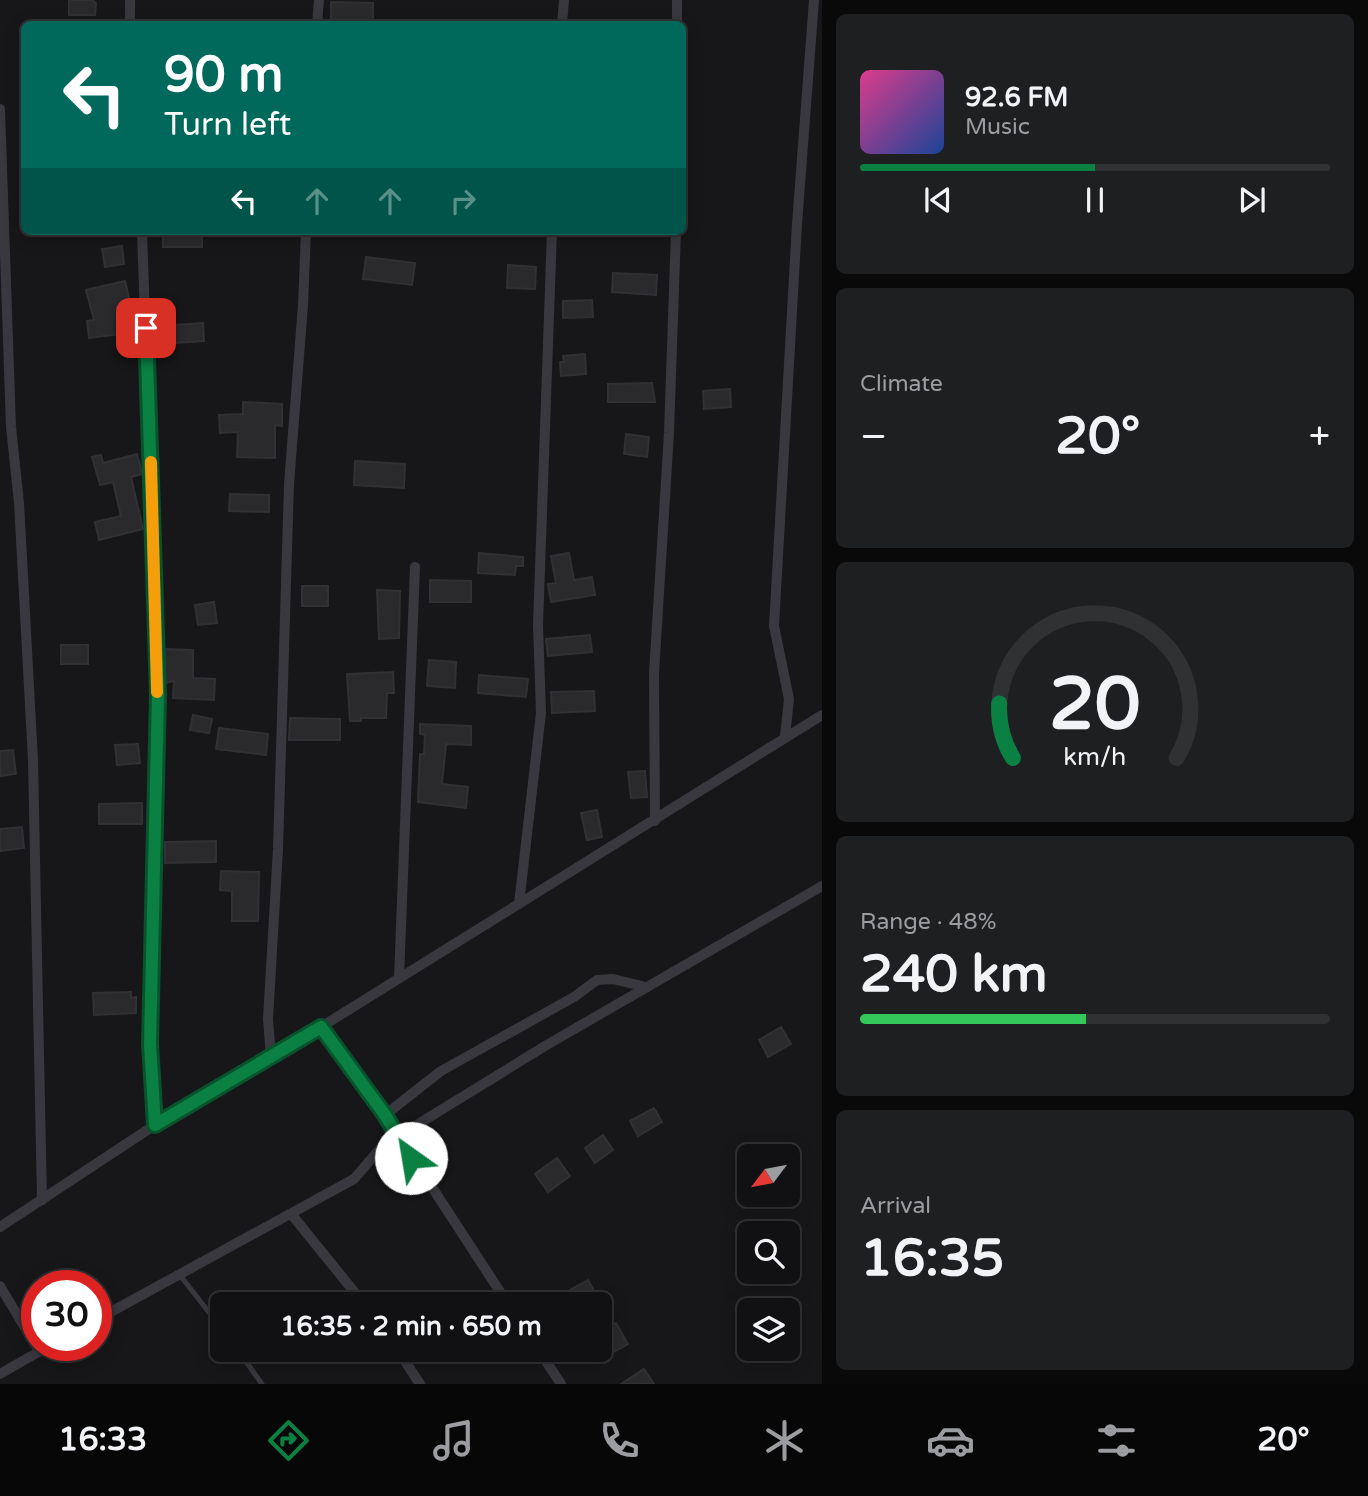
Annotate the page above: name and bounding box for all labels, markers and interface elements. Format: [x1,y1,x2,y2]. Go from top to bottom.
text: 90 m [164,46,283,105]
icon: left [49,49,140,140]
text: 92.6 FM [965,82,1068,113]
text: Turn left [164,106,291,144]
text: Music [965,113,1030,141]
icon: previous [919,181,957,219]
icon: pause [1076,181,1114,219]
icon: next [1233,181,1271,219]
icon: left [225,182,263,220]
icon: ahead [298,182,336,220]
icon: ahead [371,182,409,220]
icon: right [444,182,482,220]
pin [116,298,176,358]
icon: arrive [127,309,165,347]
text: Climate [860,370,943,398]
text: 20° [1055,405,1140,468]
text: − [860,414,887,460]
text: + [1309,414,1330,460]
text: 20 [1049,661,1141,749]
text: km/h [1064,742,1126,772]
text: Range · 48% [860,908,996,936]
text: 240 km [860,943,1048,1006]
position arrow [374,1121,448,1195]
north arrow [737,1144,800,1208]
map controls [737,1144,800,1361]
text: Arrival [860,1192,931,1220]
button: search [737,1221,800,1284]
text: 16:35 [860,1227,1004,1290]
speed limit sign: 30 [21,1270,112,1361]
button: layers [737,1298,800,1361]
text: 16:35 · 2 min · 650 m [280,1311,542,1342]
icon: directions [264,1416,313,1465]
icon: music [429,1416,478,1465]
icon: phone [595,1416,644,1465]
icon: climate [760,1416,809,1465]
icon: car [926,1416,975,1465]
icon: filters [1092,1416,1141,1465]
text: 16:33 [58,1421,147,1459]
text: 20° [1257,1421,1310,1459]

